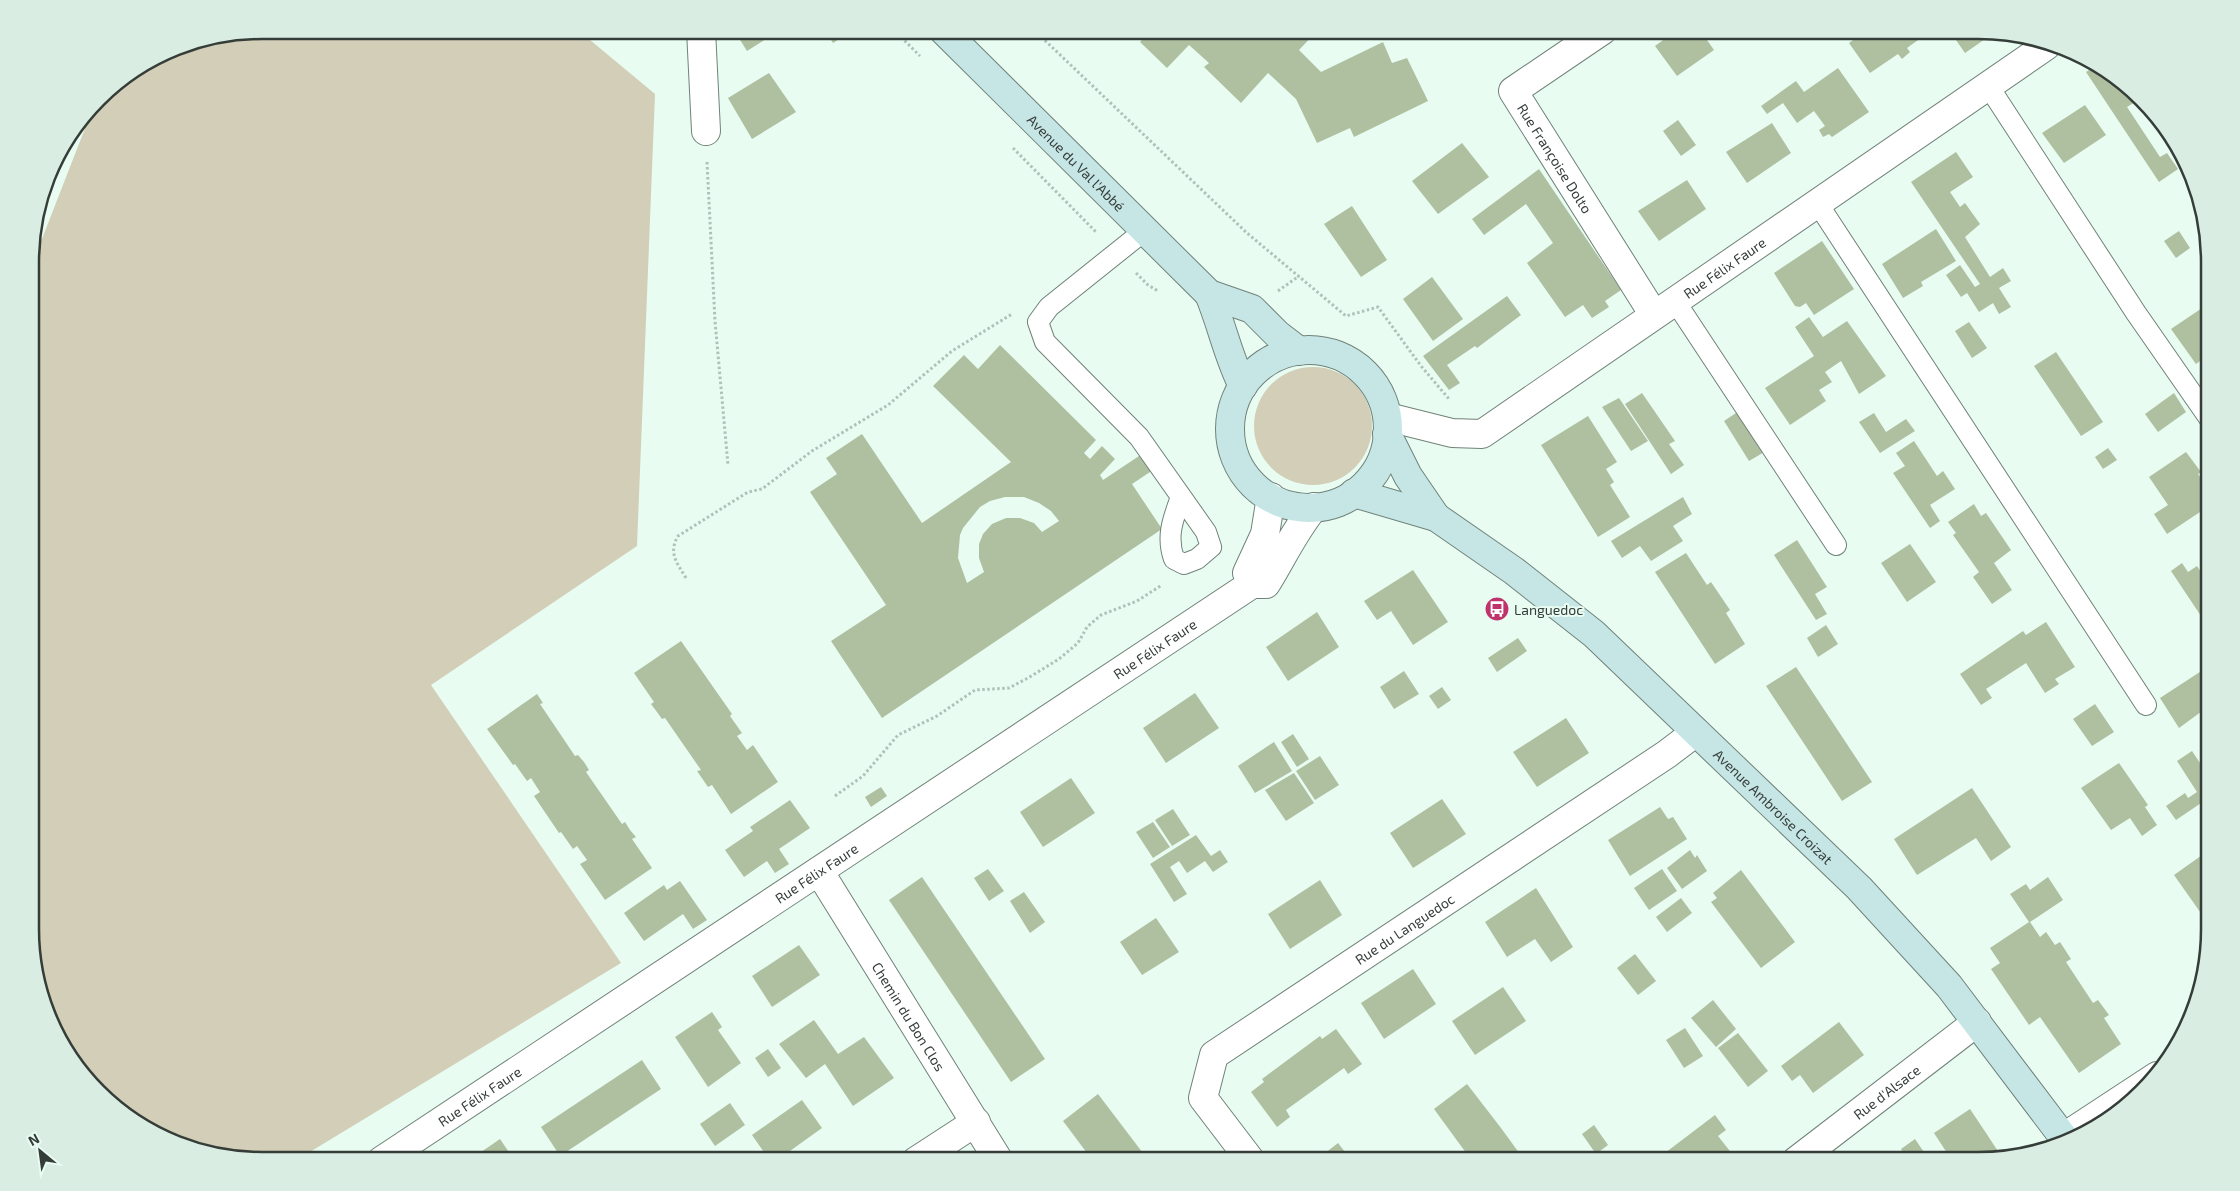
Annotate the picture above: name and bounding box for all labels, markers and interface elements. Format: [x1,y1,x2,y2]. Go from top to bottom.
street label: Rue Françoise Dolto [1514,100,1596,216]
street label: Avenue du Val l'Abbé [1024,111,1129,214]
street label: Rue Félix Faure [1680,233,1769,302]
bus stop icon: Languedoc [1484,596,1510,622]
place label: Languedoc [1514,601,1583,618]
street label: Rue Félix Faure [1110,615,1199,682]
street label: Avenue Ambroise Croizat [1711,745,1837,867]
street label: Rue Félix Faure [771,839,861,906]
street label: Rue du Languedoc [1351,889,1457,968]
street label: Chemin du Bon Clos [869,959,949,1074]
street label: Rue d'Alsace [1850,1061,1923,1123]
street label: Rue Félix Faure [435,1062,524,1129]
north arrow [15,1126,65,1176]
text: N [25,1129,42,1149]

